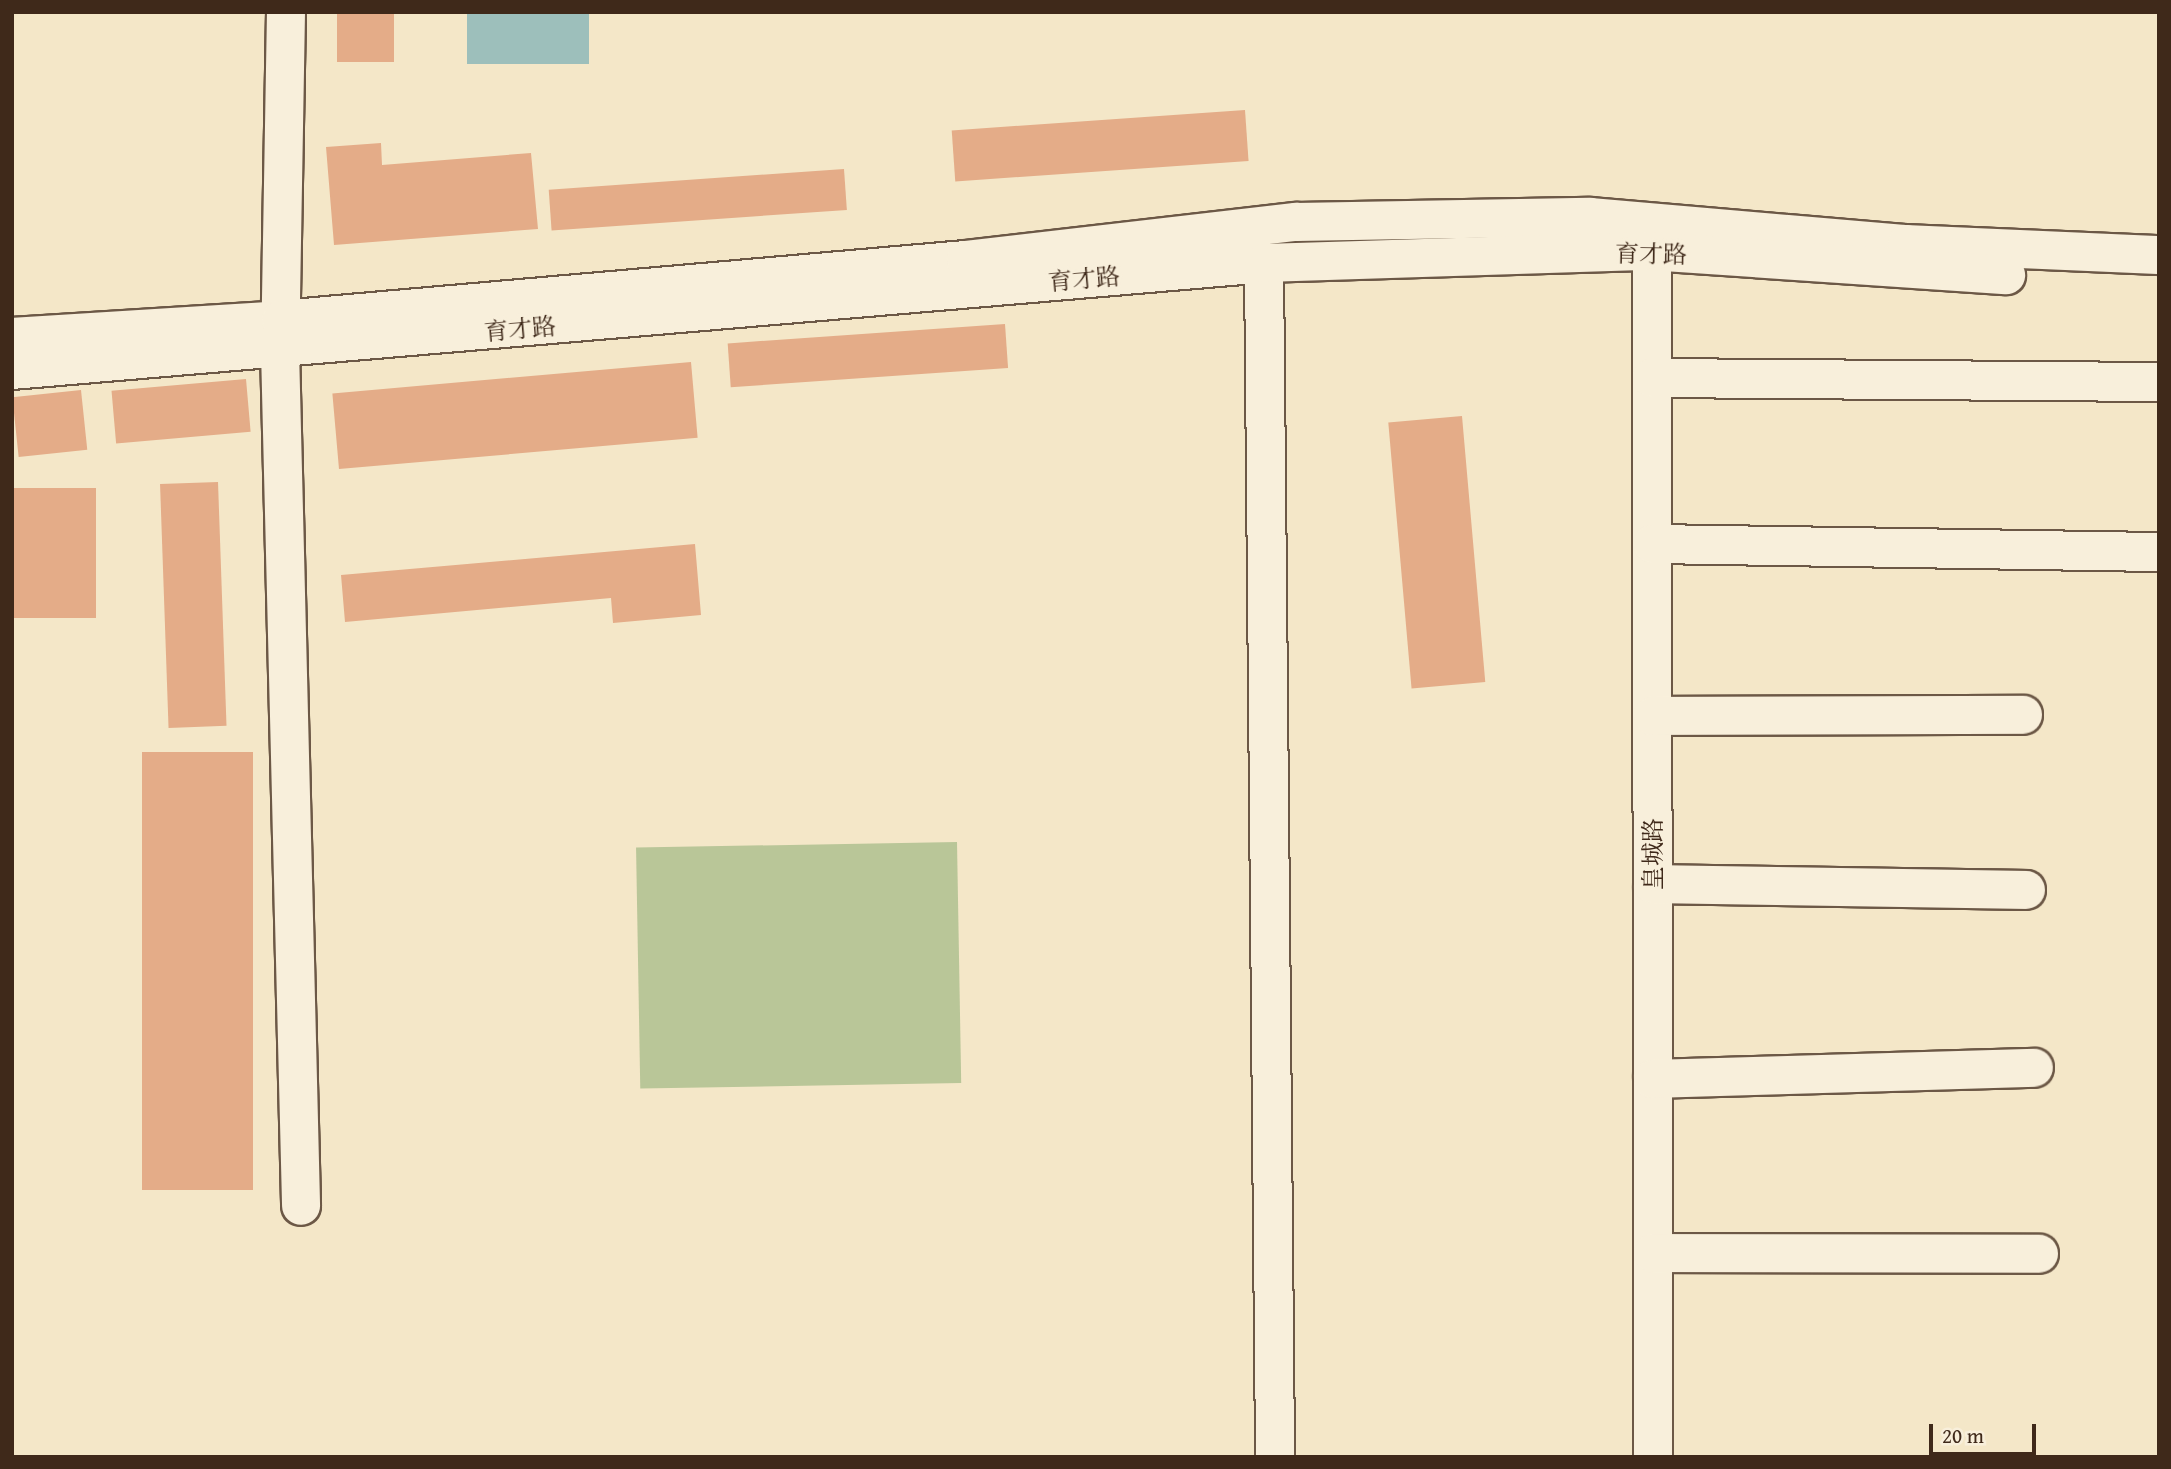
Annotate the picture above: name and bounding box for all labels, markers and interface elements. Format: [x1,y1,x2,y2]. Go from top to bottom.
street label: 育才路 [1615,239,1687,269]
street label: 育才路 [1047,262,1121,296]
street label: 育才路 [483,312,557,346]
street label: 皇城路 [1639,818,1667,890]
scale bar [1933,1410,2040,1454]
text: 20 m [1942,1420,1984,1451]

